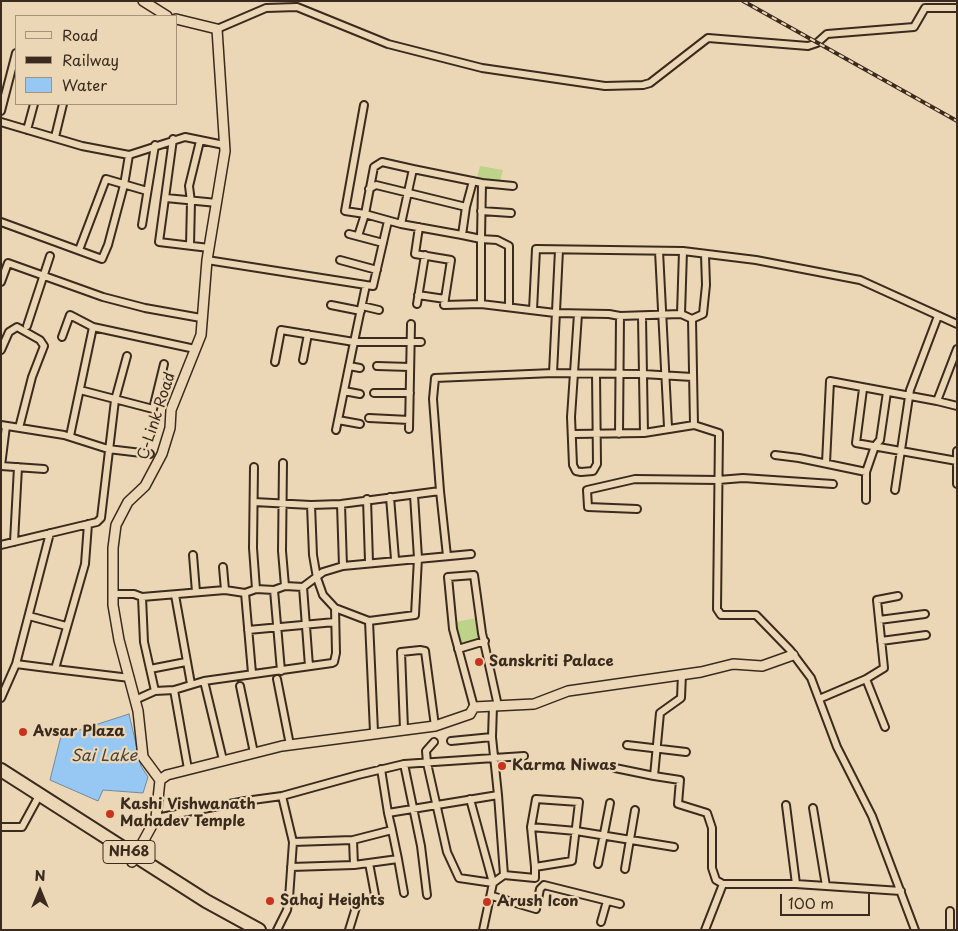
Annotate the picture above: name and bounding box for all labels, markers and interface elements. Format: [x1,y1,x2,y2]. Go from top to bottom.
legend [15,15,178,105]
text: Road [62,23,98,46]
text: Railway [62,48,119,71]
text: Water [62,73,107,96]
street label: C-Link Road [134,370,180,462]
place label: Sanskriti Palace [489,653,614,671]
marker: Sanskriti Palace [473,656,485,668]
place label: Avsar Plaza [33,723,125,741]
marker: Avsar Plaza [17,726,29,738]
water label: Sai Lake [71,747,137,767]
place label: Karma Niwas [512,757,616,775]
marker: Karma Niwas [496,760,508,772]
place label: Kashi Vishwanath Mahadev Temple [120,796,256,831]
marker: Kashi Vishwanath Mahadev Temple [104,808,116,820]
road number: NH68 [103,840,155,864]
text: N [34,865,46,886]
north arrow [15,866,65,916]
scale bar [783,884,873,916]
text: 100 m [788,891,834,914]
place label: Sahaj Heights [280,892,384,910]
place label: Arush Icon [497,893,579,911]
marker: Sahaj Heights [264,895,276,907]
marker: Arush Icon [481,896,493,908]

